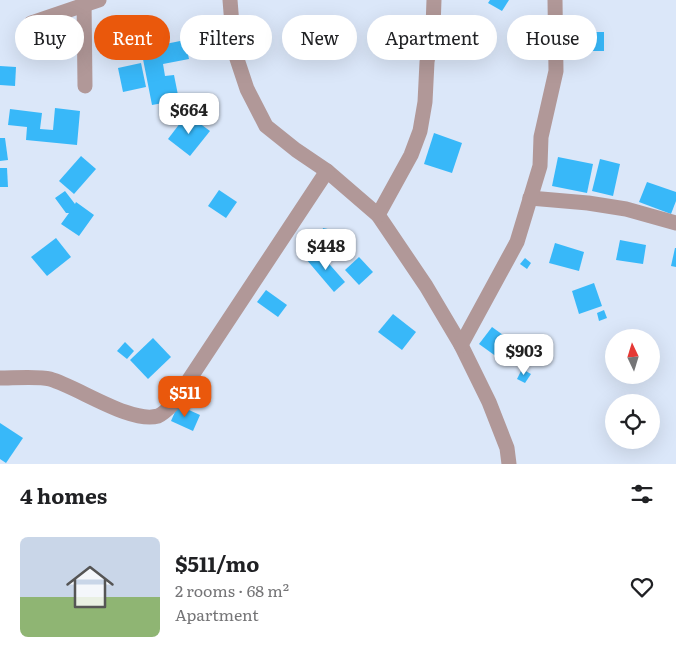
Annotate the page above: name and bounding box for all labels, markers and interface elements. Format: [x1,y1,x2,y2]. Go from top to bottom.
chip: Buy [15,15,84,60]
chip: Rent [94,15,170,60]
chip: Filters [180,15,272,60]
chip: New [282,15,357,60]
chip: Apartment [367,15,497,60]
chip: House [507,15,597,60]
pin: $664 [159,92,219,135]
text: $664 [170,97,208,121]
pin: $448 [296,228,356,271]
text: $448 [307,233,345,257]
north arrow [605,329,660,384]
map controls [605,329,660,449]
pin: $903 [494,334,554,376]
text: $903 [505,338,543,362]
pin: $511 [155,376,215,418]
text: $511 [169,380,201,404]
button: locate [605,394,660,449]
text: 4 homes [20,479,107,510]
icon: filters [628,480,656,508]
text: $511/mo [175,547,259,578]
icon: home [60,557,120,617]
icon: heart [628,573,656,601]
text: 2 rooms · 68 m² [175,578,289,602]
text: Apartment [175,602,259,626]

